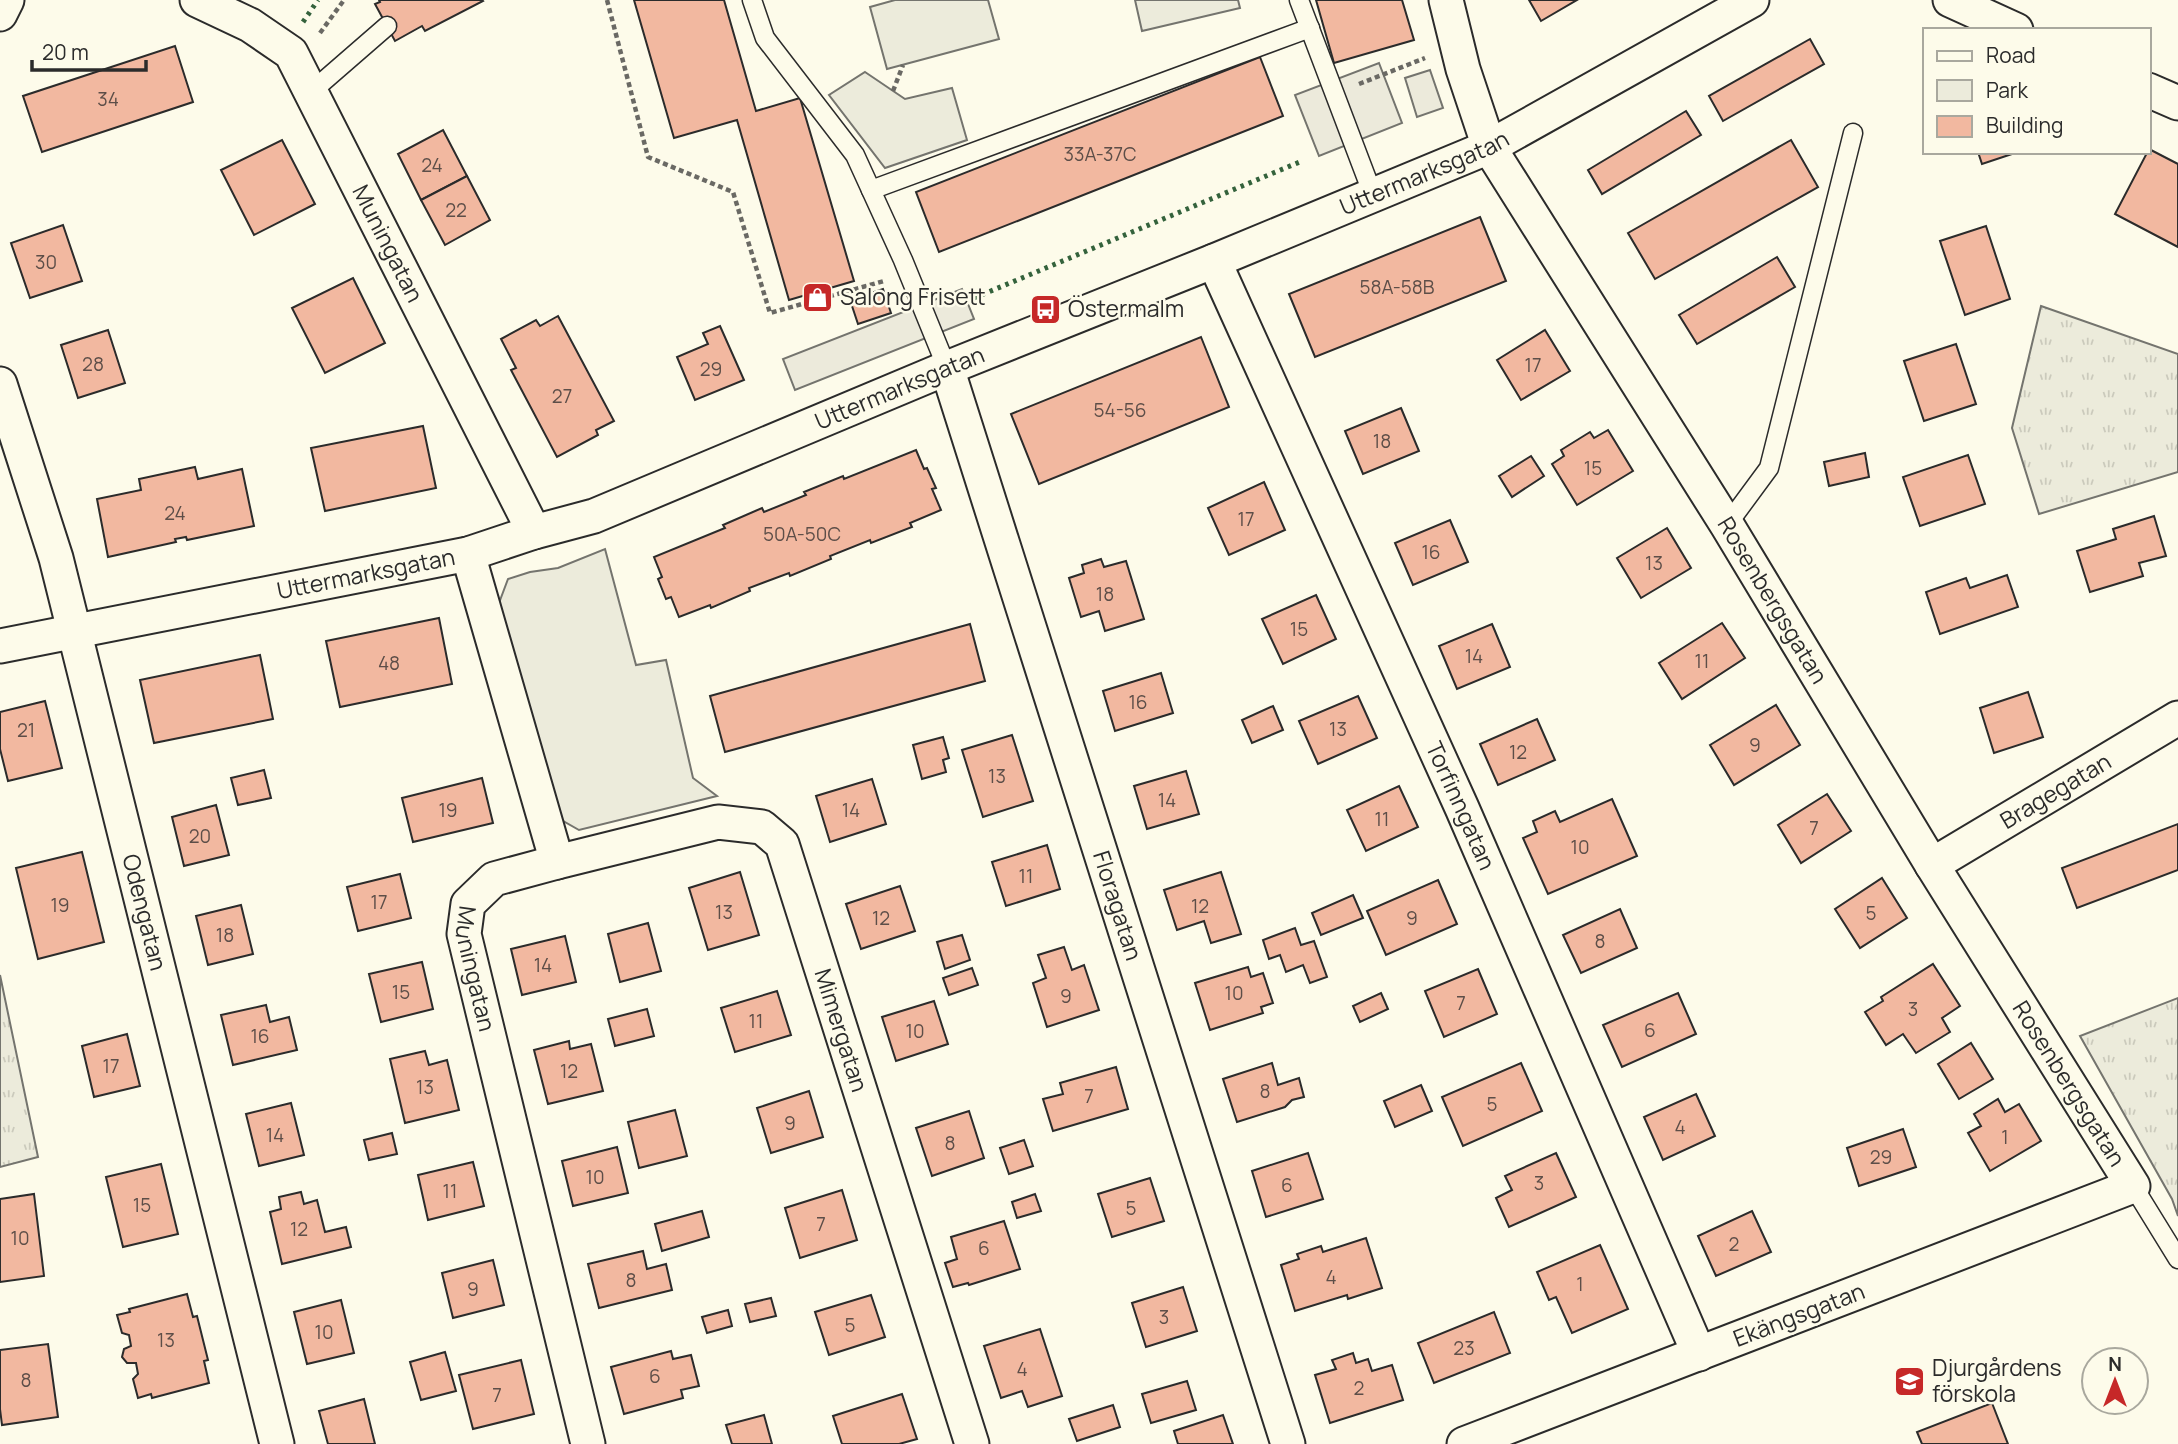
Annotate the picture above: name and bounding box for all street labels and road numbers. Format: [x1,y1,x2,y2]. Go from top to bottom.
street label: Uttermarksgatan [1335,122,1514,222]
street label: Muningatan [345,179,432,307]
street label: Uttermarksgatan [810,338,989,437]
street label: Rosenbergsgatan [1711,510,1836,689]
street label: Uttermarksgatan [274,540,458,606]
street label: Torfinngatan [1419,736,1504,874]
street label: Bragegatan [1994,745,2116,836]
street label: Floragatan [1086,847,1151,964]
street label: Odengatan [115,850,175,974]
street label: Muningatan [448,904,504,1034]
street label: Mimergatan [807,965,876,1096]
street label: Rosenbergsgatan [2006,994,2134,1172]
street label: Ekängsgatan [1728,1274,1869,1354]

